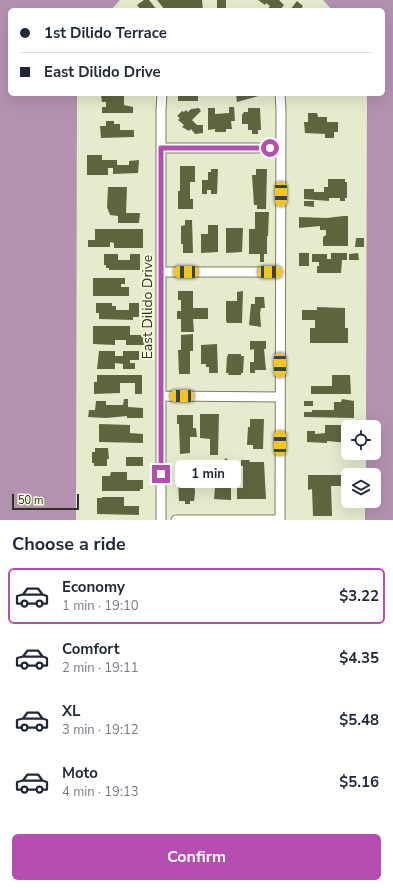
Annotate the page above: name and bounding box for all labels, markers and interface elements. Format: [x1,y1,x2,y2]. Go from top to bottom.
text: 1st Dilido Terrace [44,23,167,43]
text: East Dilido Drive [44,62,161,82]
route start [261,139,279,157]
car [275,182,287,206]
street label: East Dilido Drive [138,255,157,359]
car [174,266,198,278]
car [258,266,282,278]
car [274,353,286,377]
car [170,390,194,402]
map controls [341,420,381,508]
button: locate [341,420,381,460]
car [274,431,286,455]
callout: 1 min [175,460,241,488]
route end [152,465,170,483]
text: 1 min [191,465,225,483]
button: layers [341,468,381,508]
scale bar [12,492,79,511]
text: 50 m [18,493,43,508]
text: Choose a ride [12,532,126,556]
text: Economy [62,577,125,597]
icon: car [14,578,50,614]
text: $3.22 [339,586,379,606]
text: 1 min · 19:10 [62,597,138,615]
text: Comfort [62,639,119,659]
icon: car [14,640,50,676]
text: $4.35 [339,648,379,668]
text: 2 min · 19:11 [62,659,138,677]
text: XL [62,701,81,721]
icon: car [14,702,50,738]
text: $5.48 [339,710,379,730]
text: 3 min · 19:12 [62,721,138,739]
text: Moto [62,763,98,783]
icon: car [14,764,50,800]
text: $5.16 [339,772,379,792]
text: 4 min · 19:13 [62,783,138,801]
button: Confirm [12,834,381,880]

